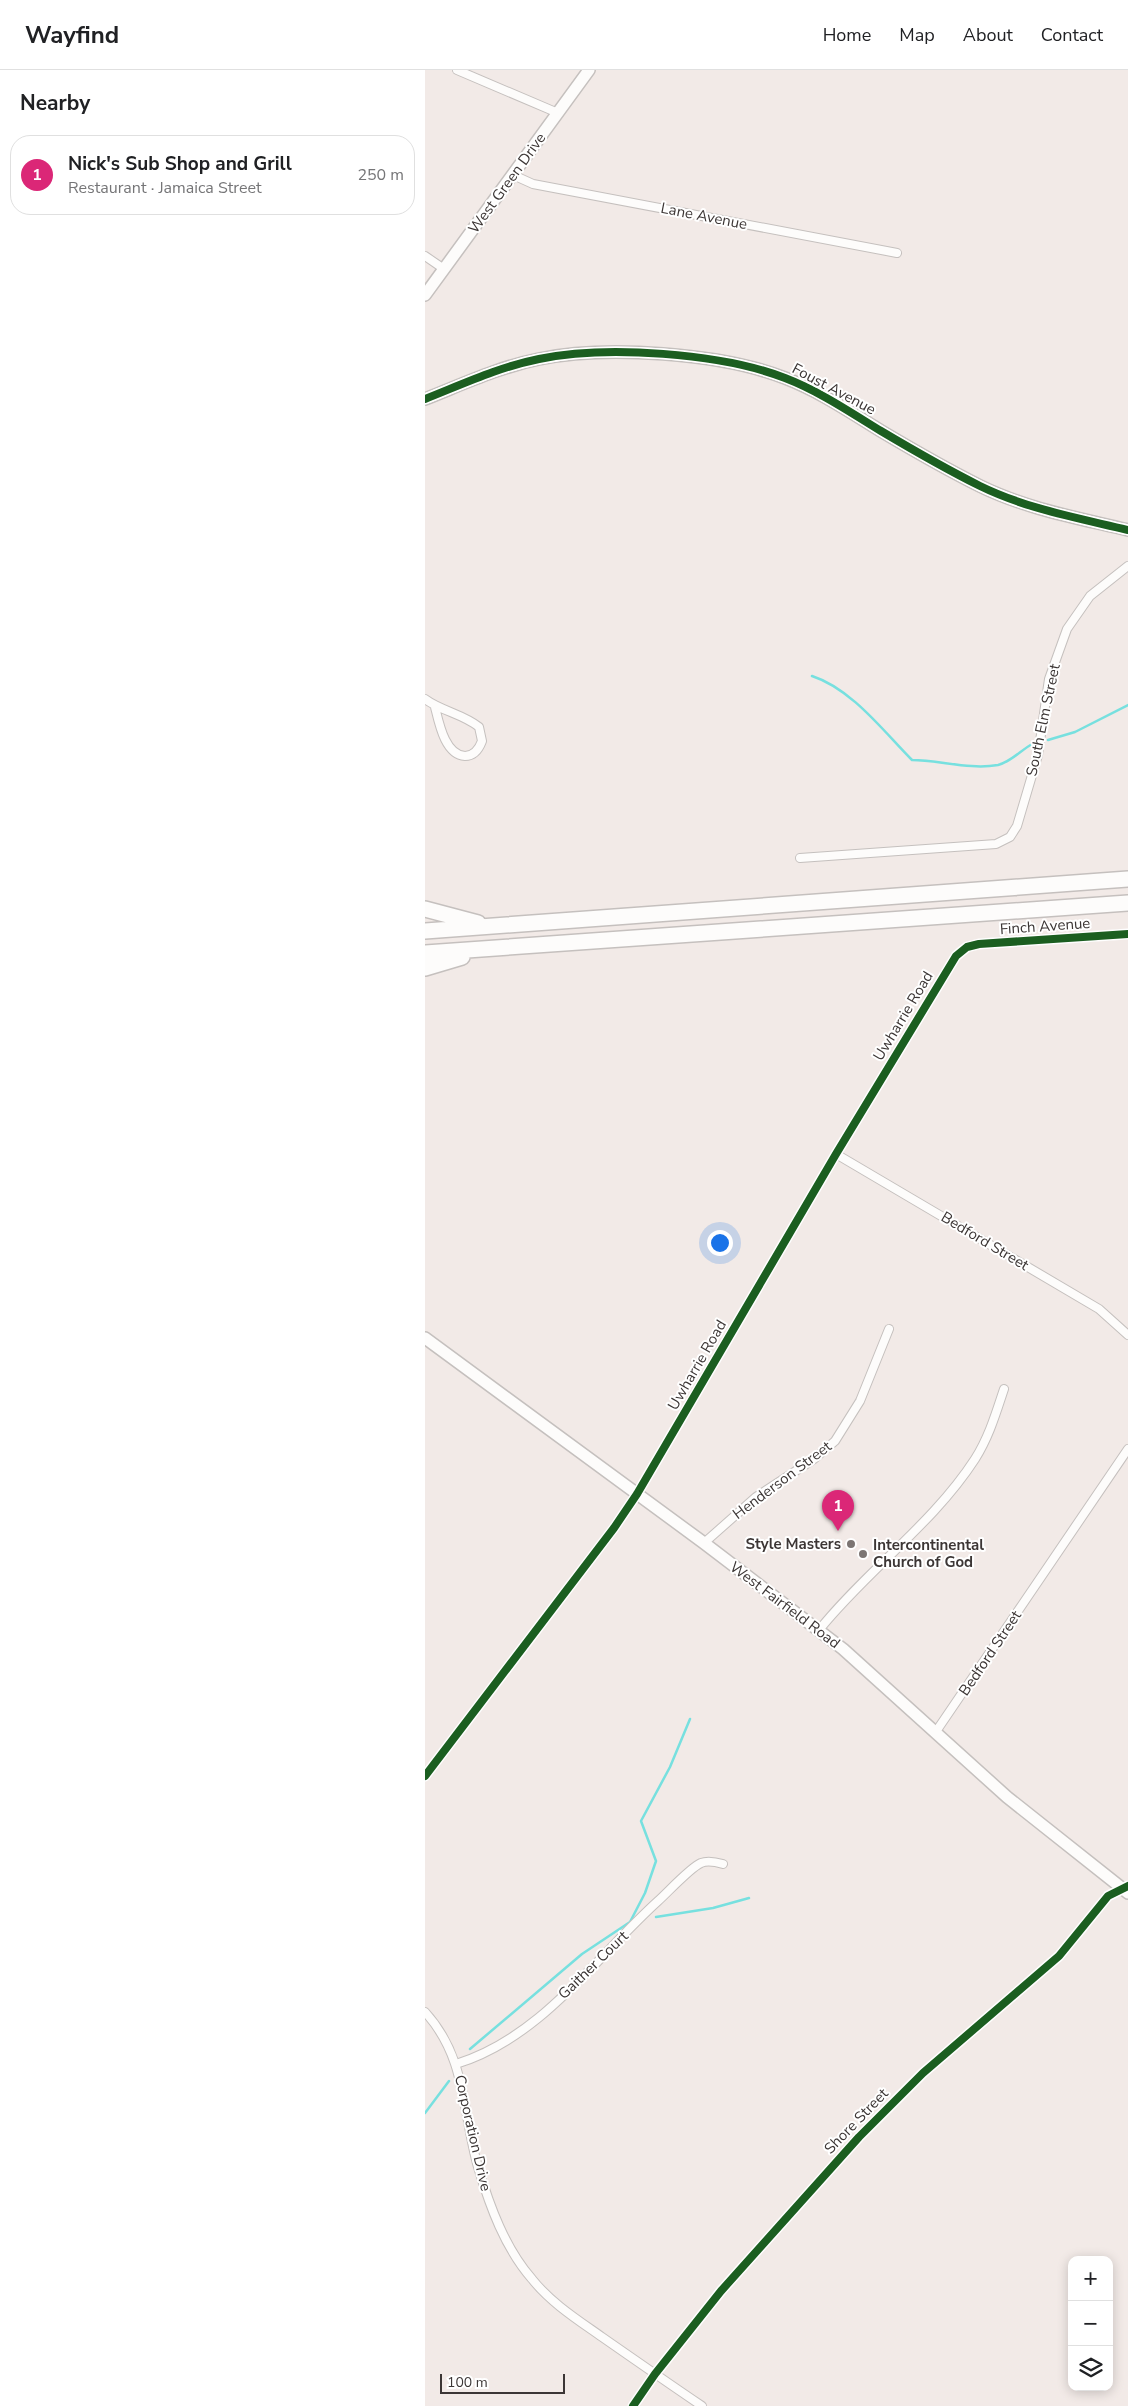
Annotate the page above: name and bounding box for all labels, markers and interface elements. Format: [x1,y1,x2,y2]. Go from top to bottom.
text: Wayfind [25,19,119,51]
text: Home [823,23,871,47]
text: Map [899,23,935,47]
text: About [963,23,1013,47]
text: Contact [1041,23,1103,47]
text: Nearby [20,89,90,117]
street label: West Green Drive [464,129,550,237]
text: Nick's Sub Shop and Grill [68,151,292,177]
text: 1 [32,164,42,186]
text: 250 m [357,164,404,186]
text: Restaurant · Jamaica Street [68,177,262,199]
street label: Lane Avenue [659,198,749,234]
street label: Foust Avenue [789,359,879,419]
street label: South Elm Street [1021,661,1065,778]
street label: Finch Avenue [999,913,1091,939]
street label: Uwharrie Road [868,968,938,1064]
street label: Bedford Street [938,1207,1033,1275]
your location [707,1230,733,1256]
street label: Uwharrie Road [663,1316,731,1414]
street label: Henderson Street [729,1436,836,1524]
pin: 1 [822,1490,854,1531]
place label: Style Masters [746,1534,841,1554]
place label: Intercontinental Church of God [873,1535,984,1572]
marker: Style Masters [845,1538,857,1550]
marker: Intercontinental Church of God [857,1548,869,1560]
street label: West Fairfield Road [726,1557,844,1653]
street label: Bedford Street [954,1606,1026,1700]
street label: Gaither Court [553,1926,633,2004]
street label: Corporation Drive [450,2073,496,2193]
street label: Shore Street [820,2083,893,2158]
map controls [1068,2256,1113,2391]
button: + [1068,2256,1113,2301]
button: − [1068,2301,1113,2346]
button: layers [1068,2346,1113,2391]
scale bar [440,2371,565,2394]
text: 100 m [447,2373,488,2392]

